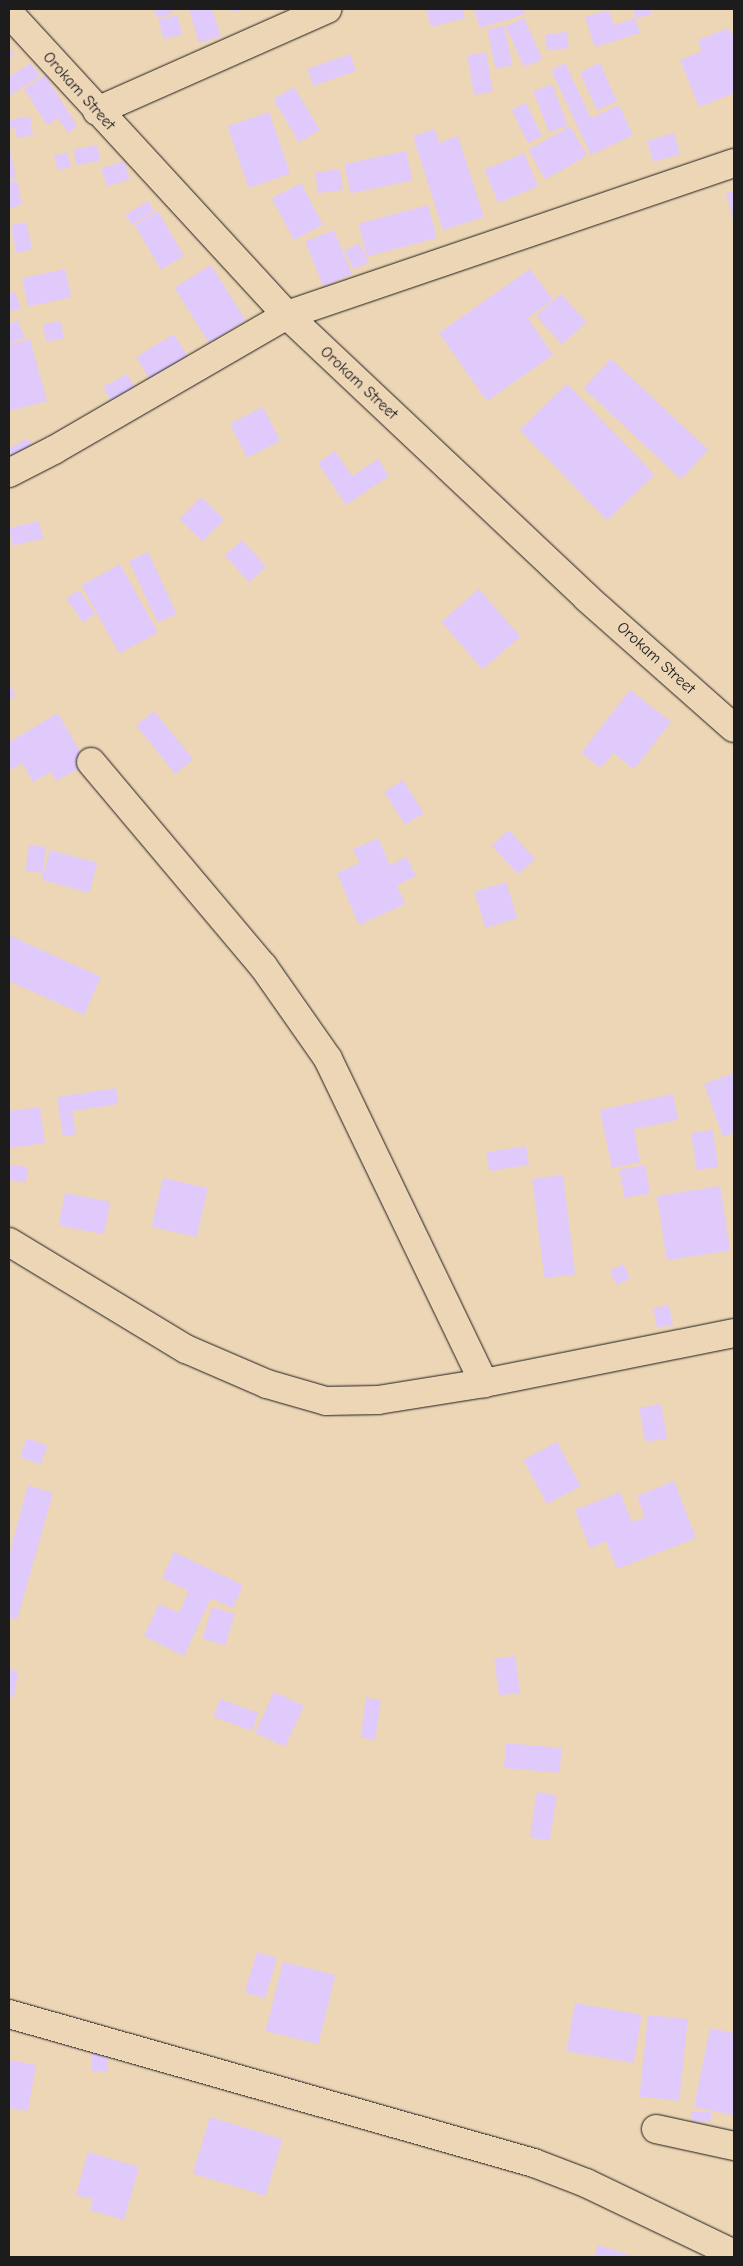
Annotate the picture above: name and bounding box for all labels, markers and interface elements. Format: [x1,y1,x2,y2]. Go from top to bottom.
street label: Orokam Street [39,48,119,134]
street label: Orokam Street [316,342,402,424]
street label: Orokam Street [613,618,699,698]

